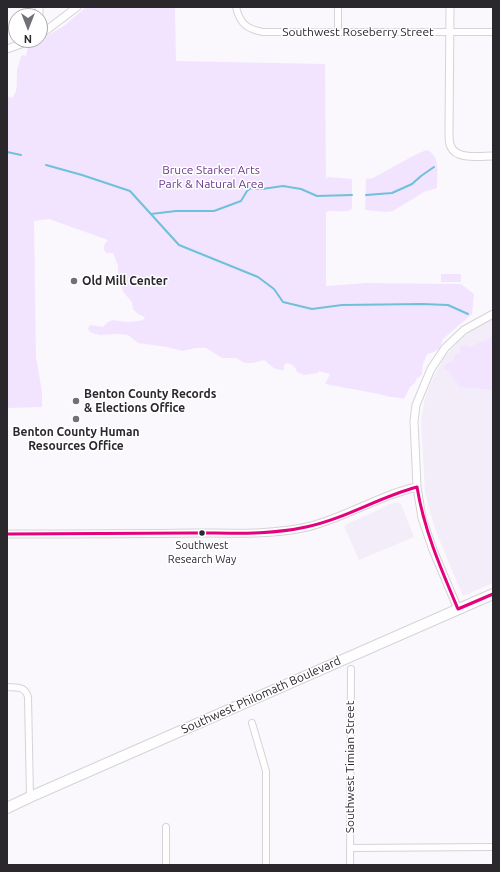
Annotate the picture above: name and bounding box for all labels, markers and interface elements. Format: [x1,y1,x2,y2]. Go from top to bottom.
north arrow [8,8,48,48]
street label: Southwest Roseberry Street [282,25,434,39]
text: N [24,33,32,45]
park label: Bruce Starker Arts Park & Natural Area [158,163,264,191]
place label: Old Mill Center [82,274,168,288]
marker: Old Mill Center [69,276,79,286]
place label: Benton County Records & Elections Office [84,387,216,415]
marker: Benton County Records & Elections Office [71,396,81,406]
marker: Benton County Human Resources Office [71,414,81,424]
place label: Benton County Human Resources Office [13,425,139,453]
marker: Southwest Research Way [197,528,207,538]
place label: Southwest Research Way [168,538,236,564]
street label: Southwest Philomath Boulevard [179,653,343,737]
street label: Southwest Timian Street [343,701,357,833]

